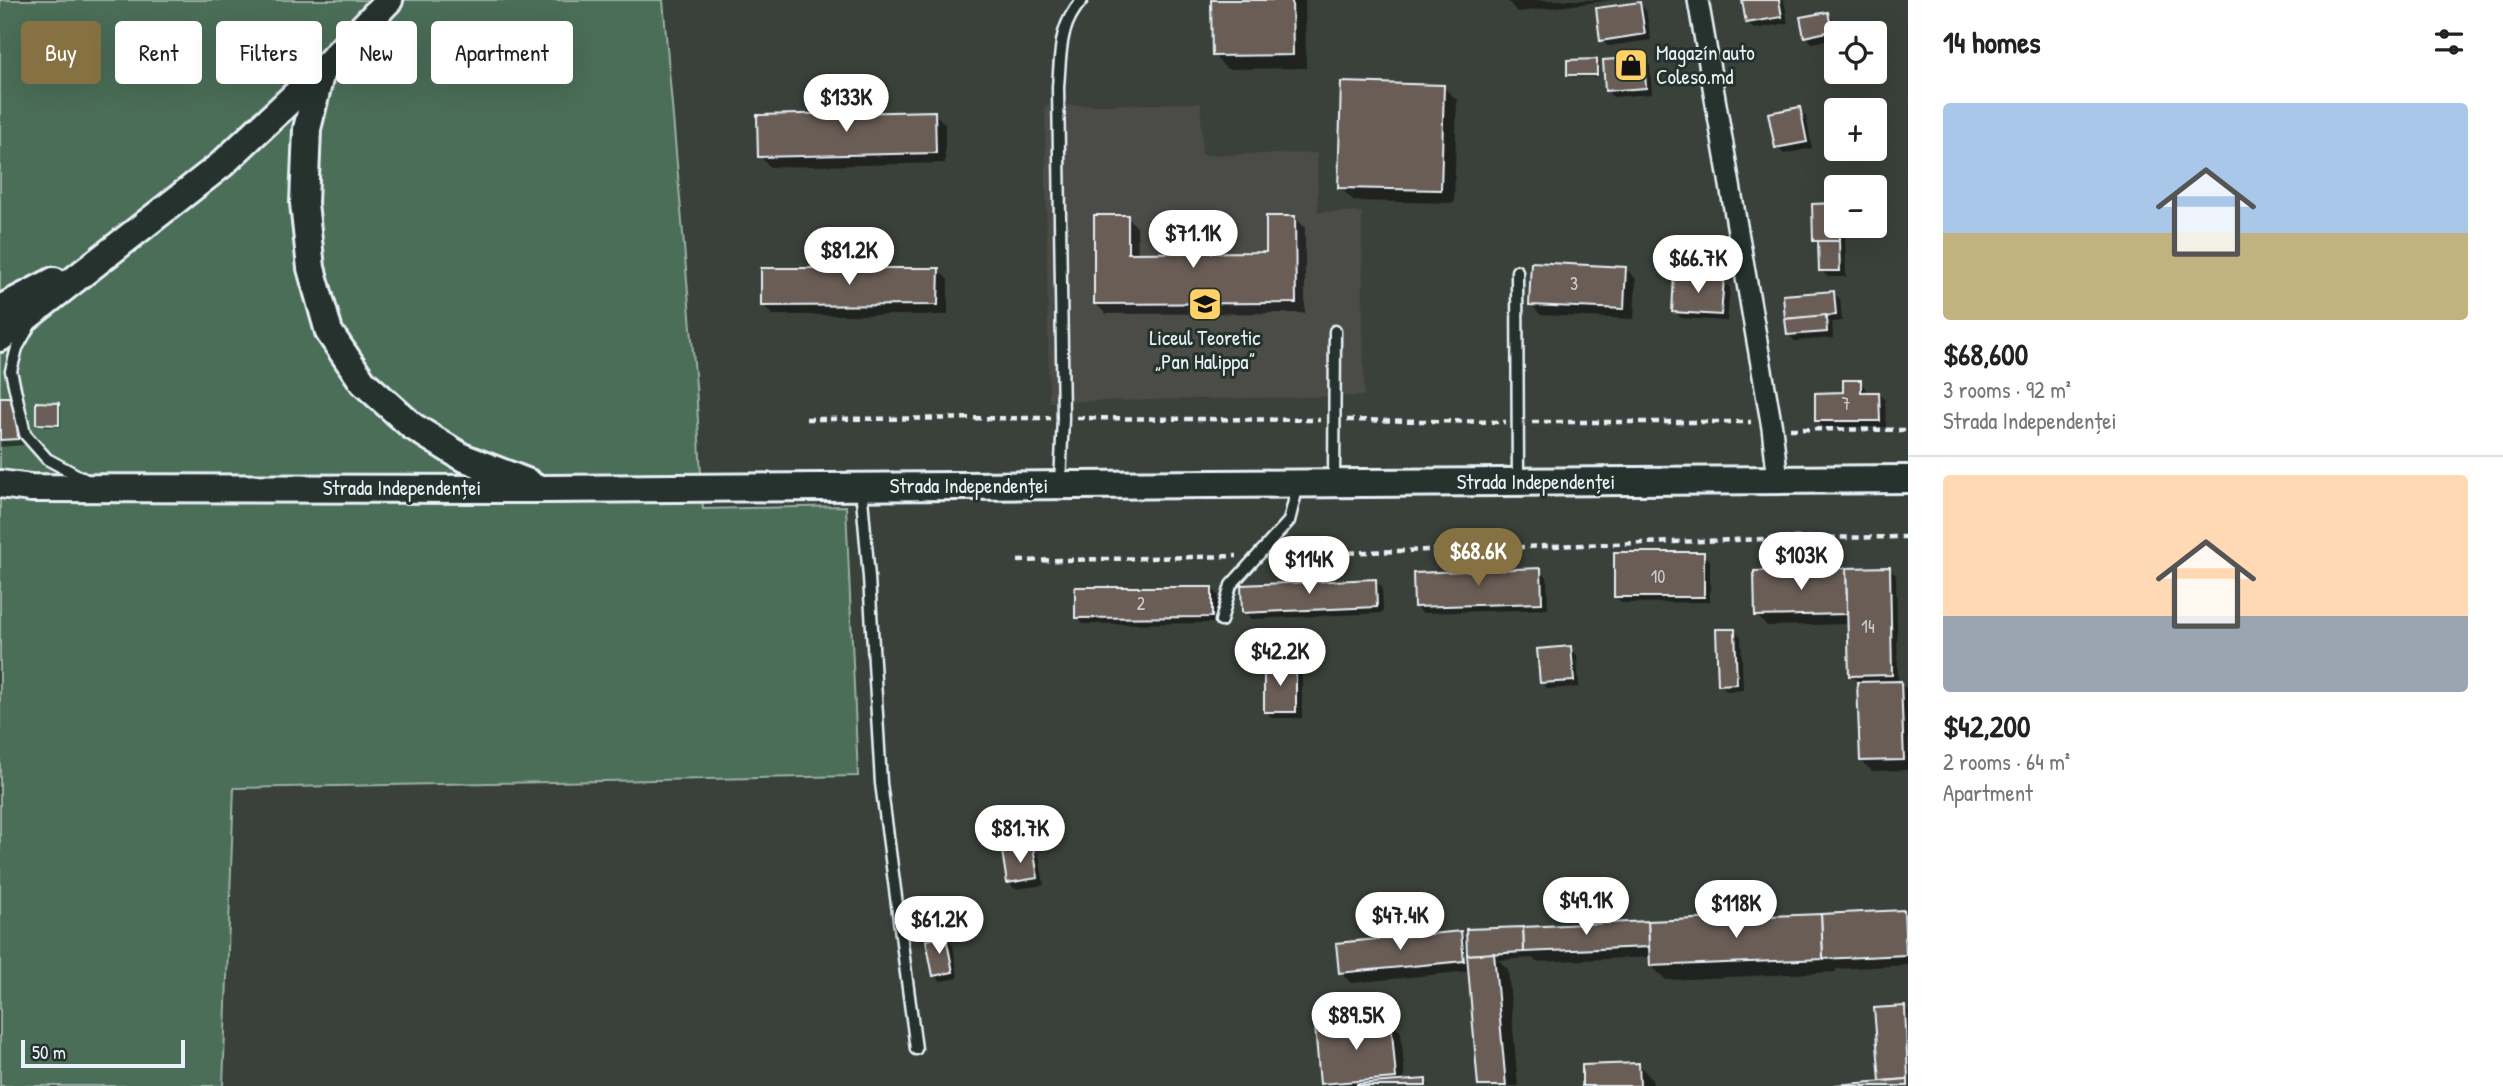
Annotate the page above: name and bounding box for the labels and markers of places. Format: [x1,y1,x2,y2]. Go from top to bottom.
place label: Magazín auto Coleso.md [1656,38,1755,91]
shop icon: Magazín auto Coleso.md [1612,46,1650,84]
pin: $133K [797,74,895,134]
pin: $71.1K [1136,210,1250,270]
pin: $81.2K [792,228,906,287]
pin: $66.7K [1641,236,1755,295]
school or university icon: Liceul Teoretic „Pan Halippa” [1186,285,1224,323]
place label: Liceul Teoretic „Pan Halippa” [1149,323,1261,376]
pin: $68.6K [1421,528,1535,588]
pin: $103K [1752,532,1850,592]
pin: $114K [1260,536,1358,596]
pin: $42.2K [1223,628,1337,688]
pin: $81.7K [963,806,1077,865]
pin: $49.1K [1529,878,1643,937]
pin: $118K [1687,880,1785,940]
pin: $47.4K [1343,892,1457,952]
pin: $61.2K [882,897,996,956]
pin: $89.5K [1299,992,1413,1052]

